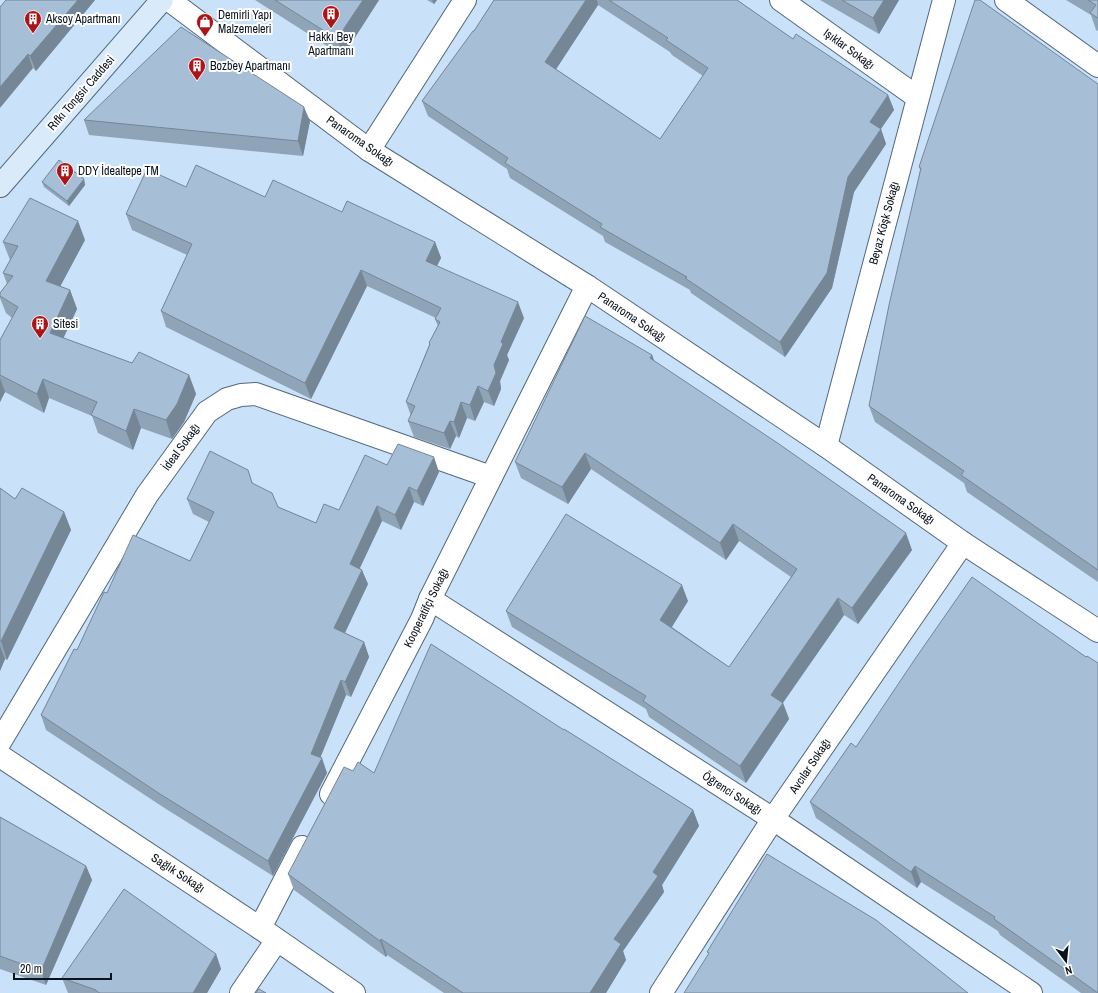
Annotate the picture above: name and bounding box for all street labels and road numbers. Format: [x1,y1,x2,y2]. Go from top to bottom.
street label: Işıklar Sokağı [820,25,878,73]
street label: Rıfkı Tongsir Caddesi [44,52,118,134]
street label: Panaroma Sokağı [323,112,397,170]
street label: Beyaz Köşk Sokağı [865,180,903,266]
street label: Panaroma Sokağı [595,288,669,346]
street label: İdeal Sokağı [158,420,204,474]
street label: Panaroma Sokağı [864,470,938,528]
street label: Kooperatifçi Sokağı [400,566,452,650]
street label: Avcılar Sokağı [785,735,834,798]
street label: Öğrenci Sokağı [699,767,766,818]
street label: Sağlık Sokağı [148,850,208,896]

